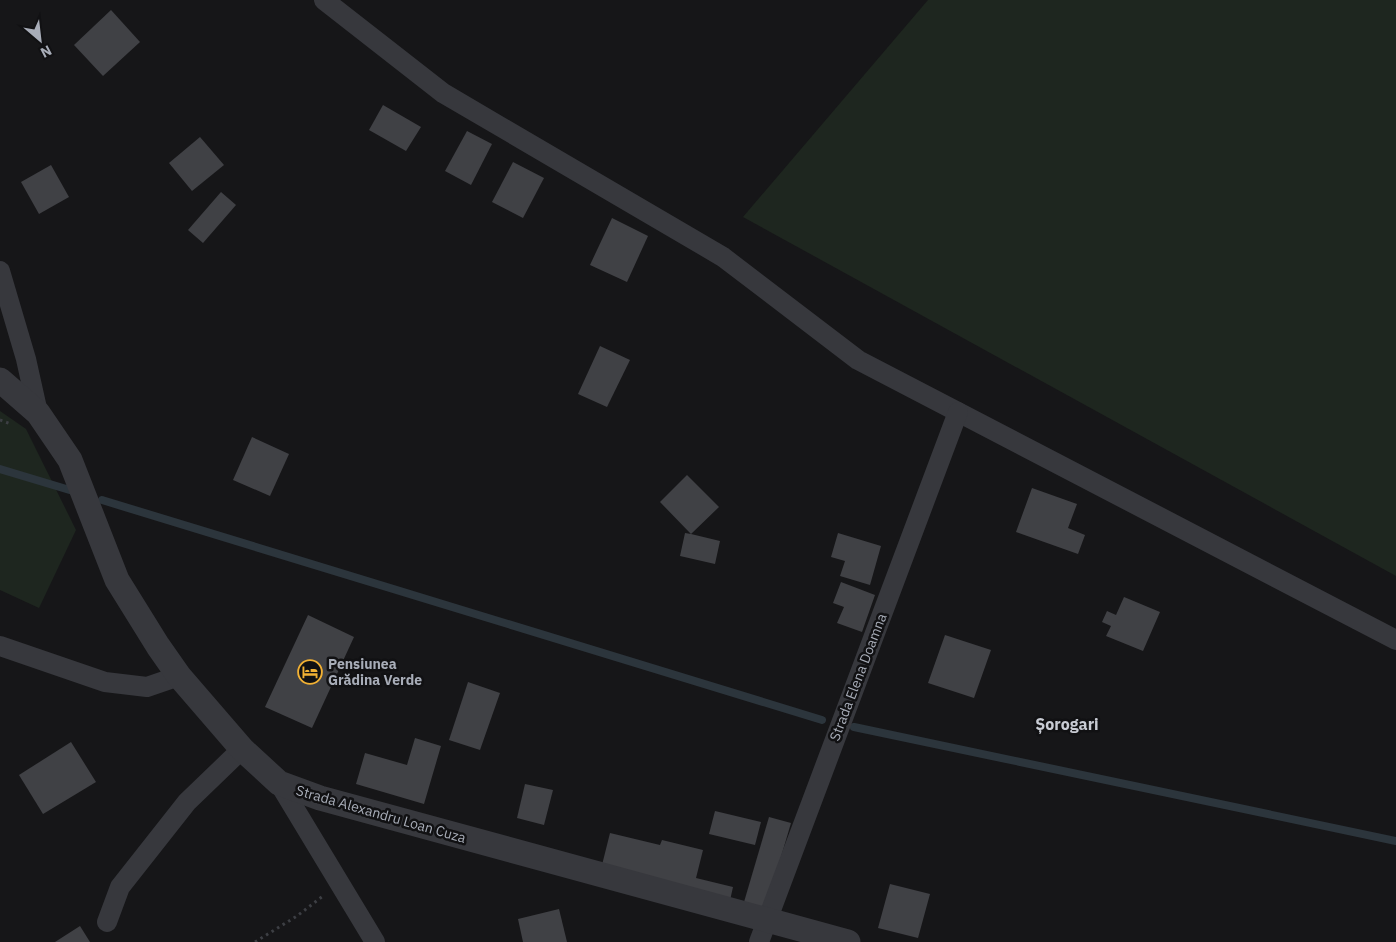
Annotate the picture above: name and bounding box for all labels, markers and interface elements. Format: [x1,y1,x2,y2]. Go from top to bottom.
north arrow [15,15,65,65]
text: N [37,41,55,62]
street label: Strada Elena Doamna [825,610,891,743]
place label: Pensiunea Grădina Verde [328,655,422,689]
hotel icon: Pensiunea Grădina Verde [297,659,323,685]
district label: Șorogari [1035,714,1099,734]
street label: Strada Alexandru Loan Cuza [294,781,469,847]

